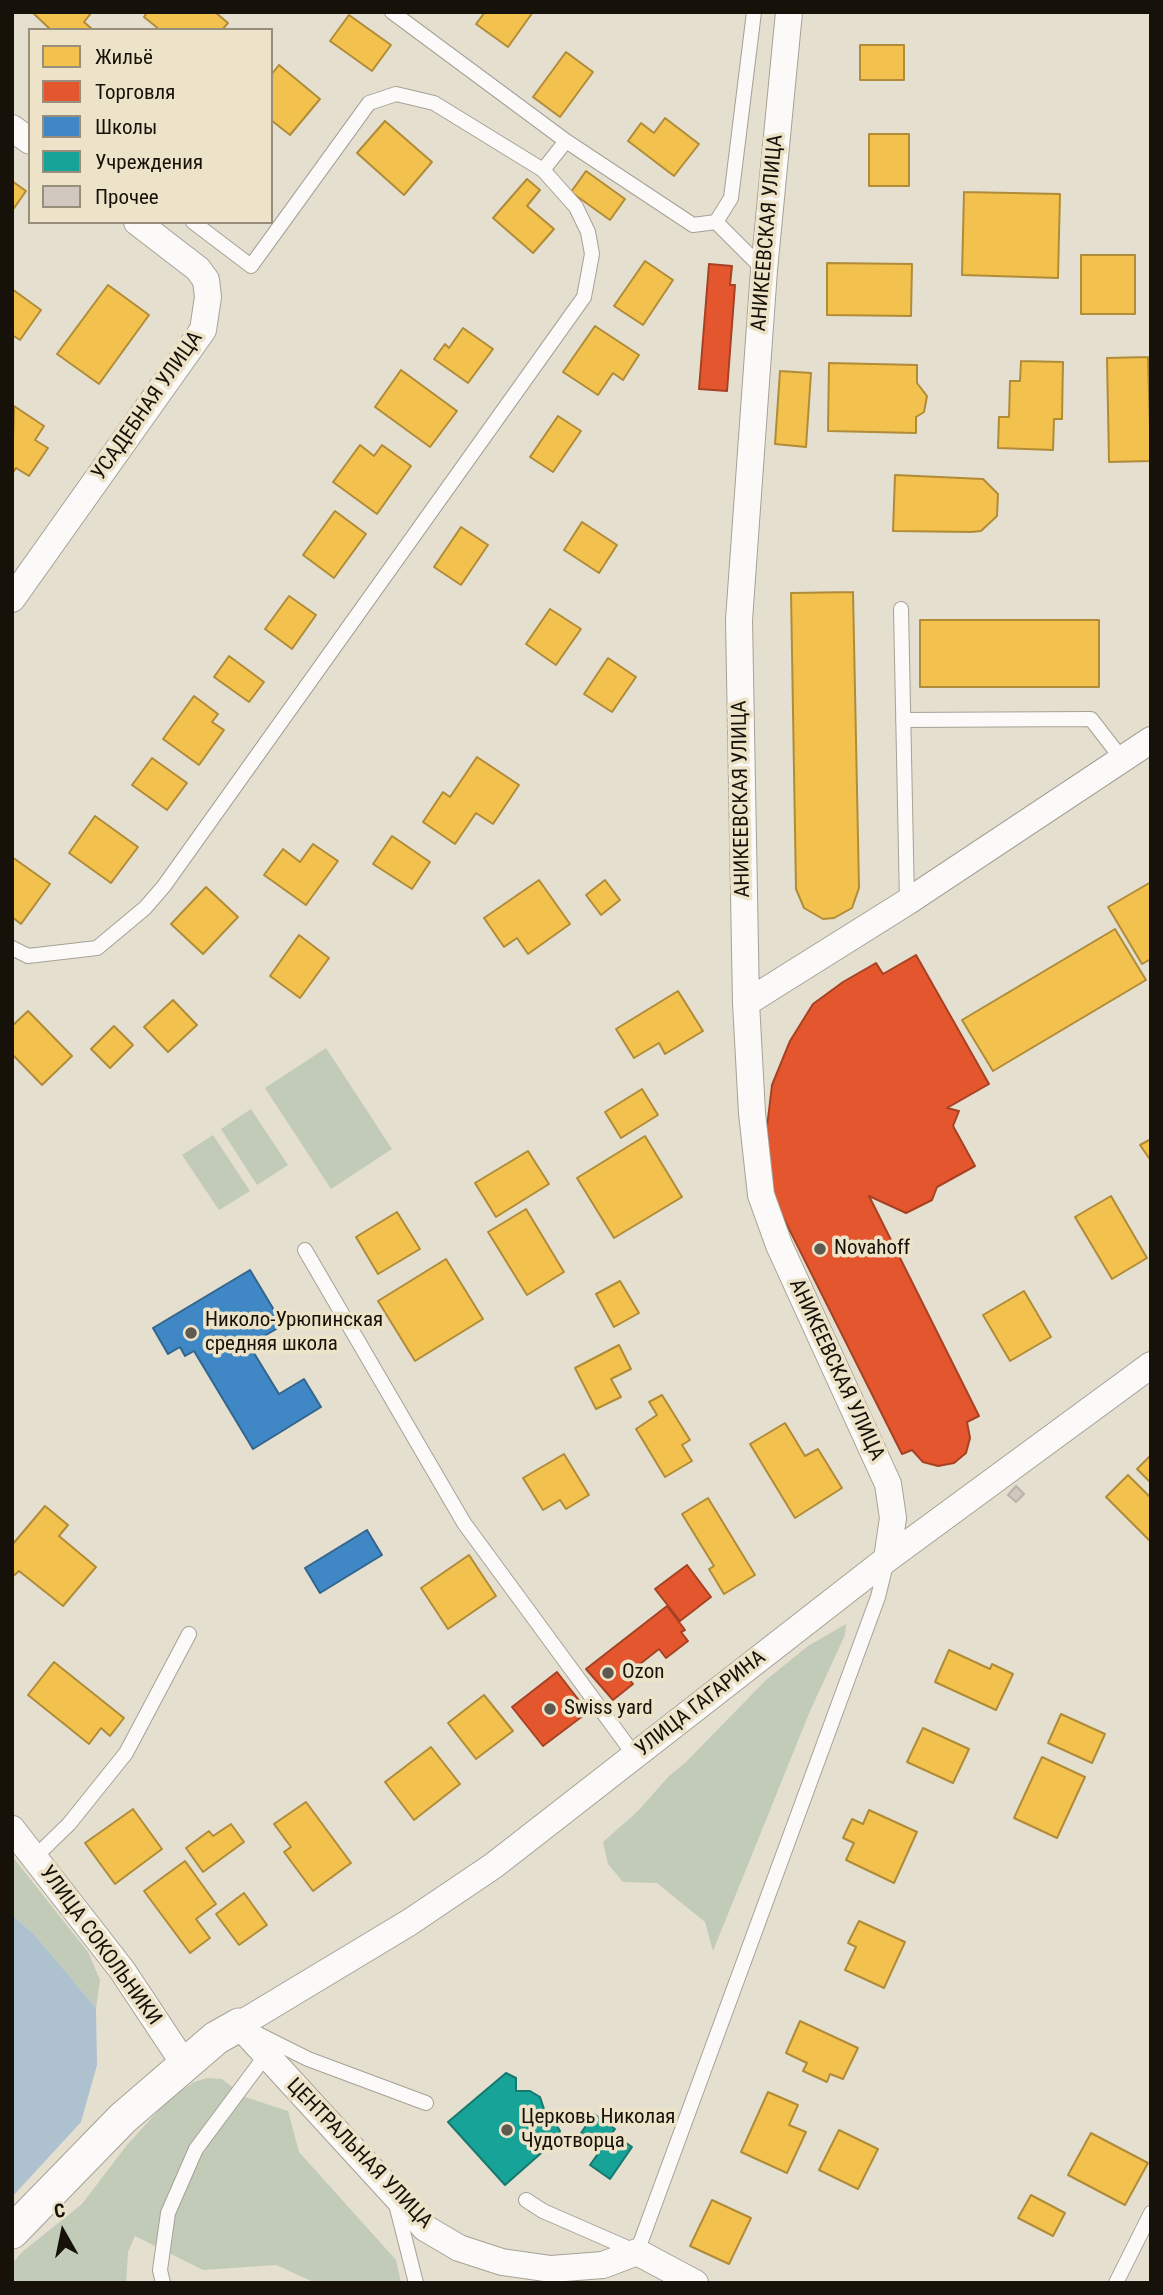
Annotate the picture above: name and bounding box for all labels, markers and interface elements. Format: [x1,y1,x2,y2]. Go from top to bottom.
legend [28,28,273,224]
text: Жильё [95,45,153,69]
text: Торговля [95,80,175,104]
text: Школы [95,115,157,139]
street label: АНИКЕЕВСКАЯ УЛИЦА [747,134,789,332]
text: Учреждения [95,150,203,174]
text: Прочее [95,185,159,209]
street label: УСАДЕБНАЯ УЛИЦА [87,327,209,485]
street label: АНИКЕЕВСКАЯ УЛИЦА [728,700,756,898]
place label: Novahoff [834,1236,910,1262]
marker: Novahoff [812,1241,828,1257]
street label: АНИКЕЕВСКАЯ УЛИЦА [783,1275,889,1465]
place label: Николо-Урюпинская средняя школа [205,1308,383,1358]
marker: Николо-Урюпинская средняя школа [183,1325,199,1341]
street label: УЛИЦА ГАГАРИНА [631,1645,771,1763]
place label: Ozon [622,1660,664,1686]
marker: Ozon [600,1665,616,1681]
place label: Swiss yard [564,1696,653,1722]
marker: Swiss yard [542,1701,558,1717]
street label: УЛИЦА СОКОЛЬНИКИ [34,1861,166,2031]
street label: ЦЕНТРАЛЬНАЯ УЛИЦА [281,2074,437,2234]
place label: Церковь Николая Чудотворца [521,2105,675,2155]
marker: Церковь Николая Чудотворца [499,2122,515,2138]
north arrow [28,2197,98,2267]
text: С [52,2199,67,2223]

